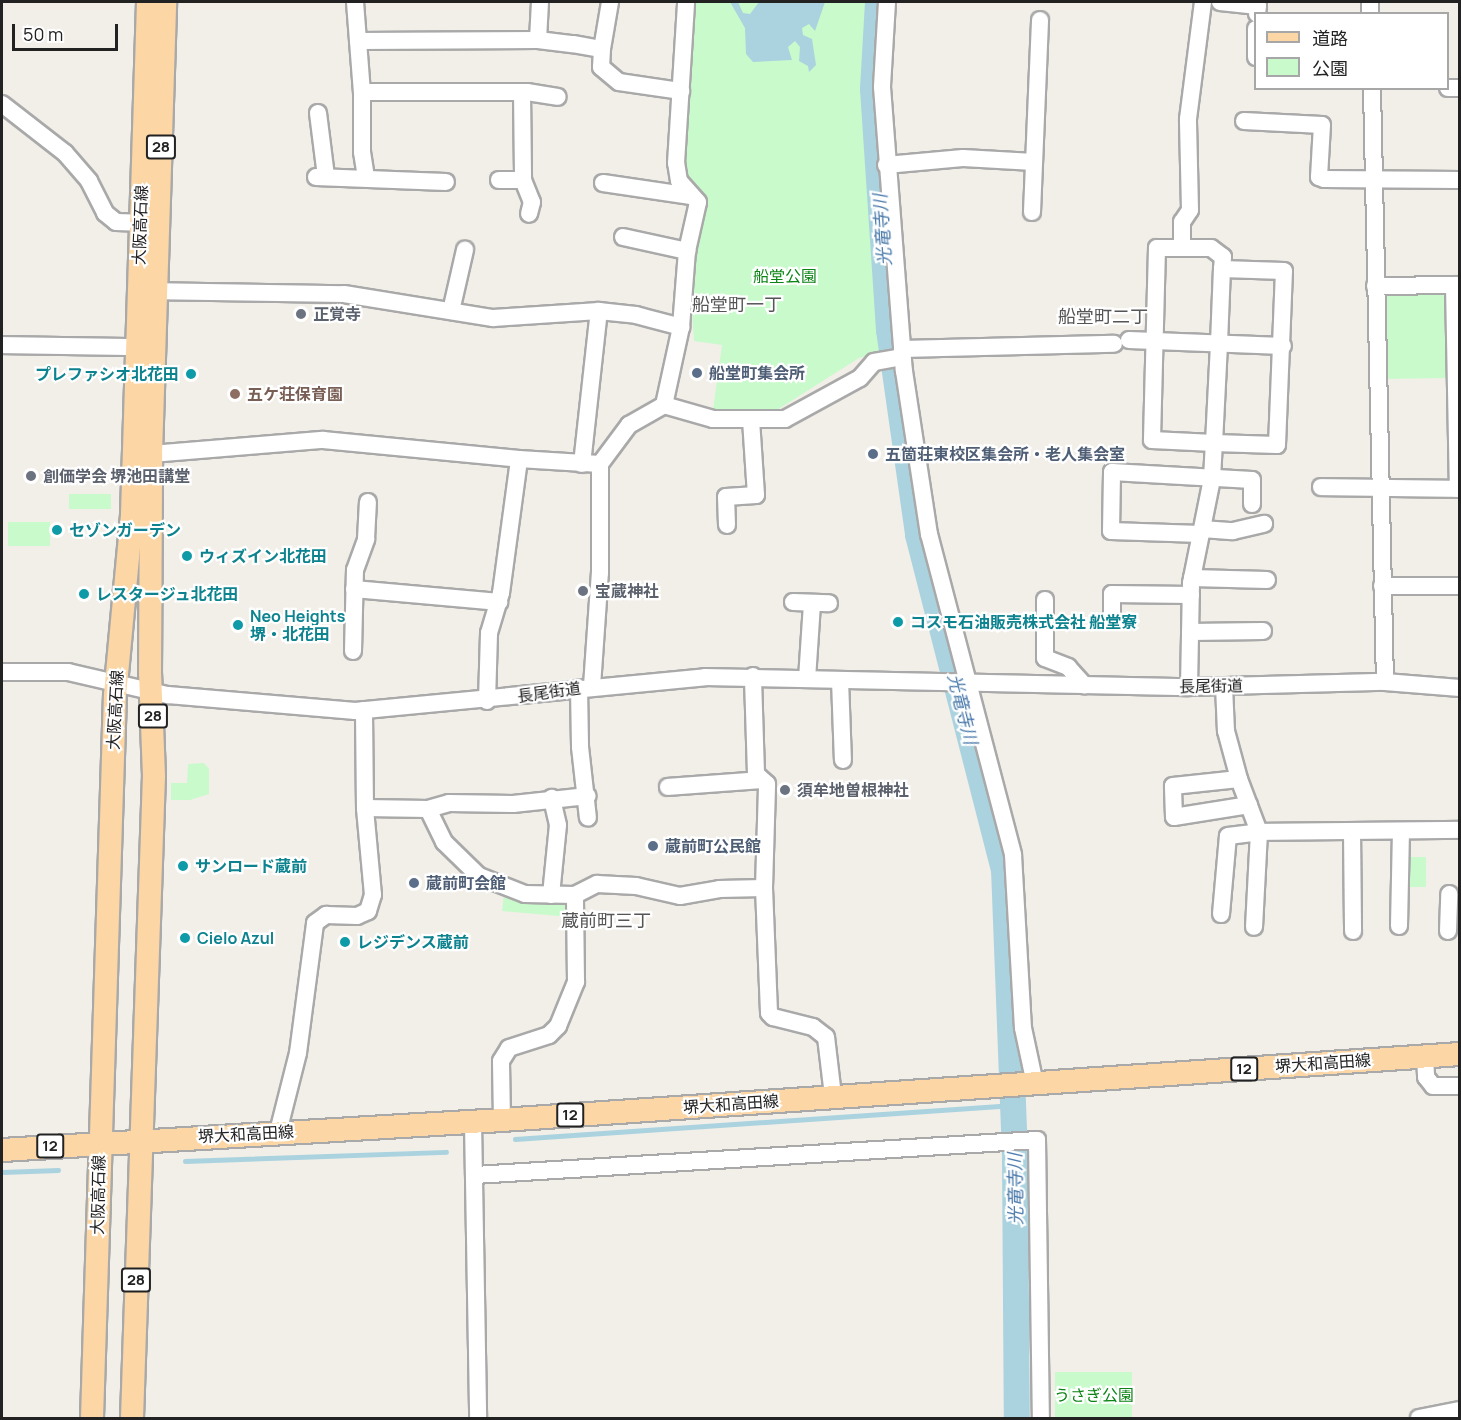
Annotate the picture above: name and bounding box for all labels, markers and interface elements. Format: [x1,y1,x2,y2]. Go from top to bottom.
scale bar [15,12,122,50]
legend [1254,12,1449,90]
text: 50 m [23,22,63,46]
text: 道路 [1312,26,1348,50]
text: 公園 [1312,56,1348,80]
road number: 28 [144,135,178,159]
street label: 大阪高石線 [129,185,151,265]
water label: 光竜寺川 [869,193,895,267]
park label: 船堂公園 [753,266,817,286]
district label: 船堂町一丁 [692,293,782,315]
place label: 正覚寺 [313,304,361,324]
district label: 船堂町二丁 [1058,305,1148,327]
marker: 正覚寺 [294,307,308,321]
place label: 船堂町集会所 [709,363,805,383]
place label: プレファシオ北花田 [35,364,179,384]
marker: 船堂町集会所 [690,366,704,380]
marker: プレファシオ北花田 [184,367,198,381]
place label: 五ケ荘保育園 [247,384,343,404]
marker: 五ケ荘保育園 [228,387,242,401]
place label: 五箇荘東校区集会所・老人集会室 [885,444,1125,464]
marker: 五箇荘東校区集会所・老人集会室 [866,447,880,461]
place label: 創価学会 堺池田講堂 [43,466,190,486]
marker: 創価学会 堺池田講堂 [24,469,38,483]
place label: セゾンガーデン [69,520,181,540]
marker: セゾンガーデン [50,523,64,537]
place label: ウィズイン北花田 [199,546,327,566]
marker: ウィズイン北花田 [180,549,194,563]
place label: 宝蔵神社 [595,581,659,601]
place label: レスタージュ北花田 [96,584,240,604]
marker: 宝蔵神社 [576,584,590,598]
marker: レスタージュ北花田 [77,587,91,601]
place label: Neo Heights 堺・北花田 [250,606,345,644]
place label: コスモ石油販売株式会社 船堂寮 [910,612,1137,632]
marker: コスモ石油販売株式会社 船堂寮 [891,615,905,629]
marker: Neo Heights 堺・北花田 [231,618,245,632]
street label: 大阪高石線 [103,670,127,750]
water label: 光竜寺川 [944,671,982,747]
street label: 長尾街道 [1179,676,1243,696]
street label: 長尾街道 [516,678,582,706]
road number: 28 [136,704,170,728]
place label: 須牟地曽根神社 [797,780,909,800]
marker: 須牟地曽根神社 [778,783,792,797]
place label: 蔵前町公民館 [665,836,761,856]
marker: 蔵前町公民館 [646,839,660,853]
place label: サンロード蔵前 [195,856,307,876]
marker: サンロード蔵前 [176,859,190,873]
place label: 蔵前町会館 [426,873,506,893]
marker: 蔵前町会館 [407,876,421,890]
district label: 蔵前町三丁 [561,909,651,931]
place label: Cielo Azul [197,928,274,948]
marker: Cielo Azul [178,931,192,945]
place label: レジデンス蔵前 [357,932,469,952]
marker: レジデンス蔵前 [338,935,352,949]
street label: 堺大和高田線 [1274,1050,1372,1076]
road number: 12 [1229,1057,1259,1081]
street label: 堺大和高田線 [682,1091,780,1117]
road number: 12 [555,1103,585,1127]
street label: 堺大和高田線 [198,1122,294,1146]
road number: 12 [35,1134,65,1158]
water label: 光竜寺川 [1004,1153,1026,1225]
street label: 大阪高石線 [88,1155,108,1235]
road number: 28 [120,1268,152,1292]
park label: うさぎ公園 [1054,1385,1134,1405]

